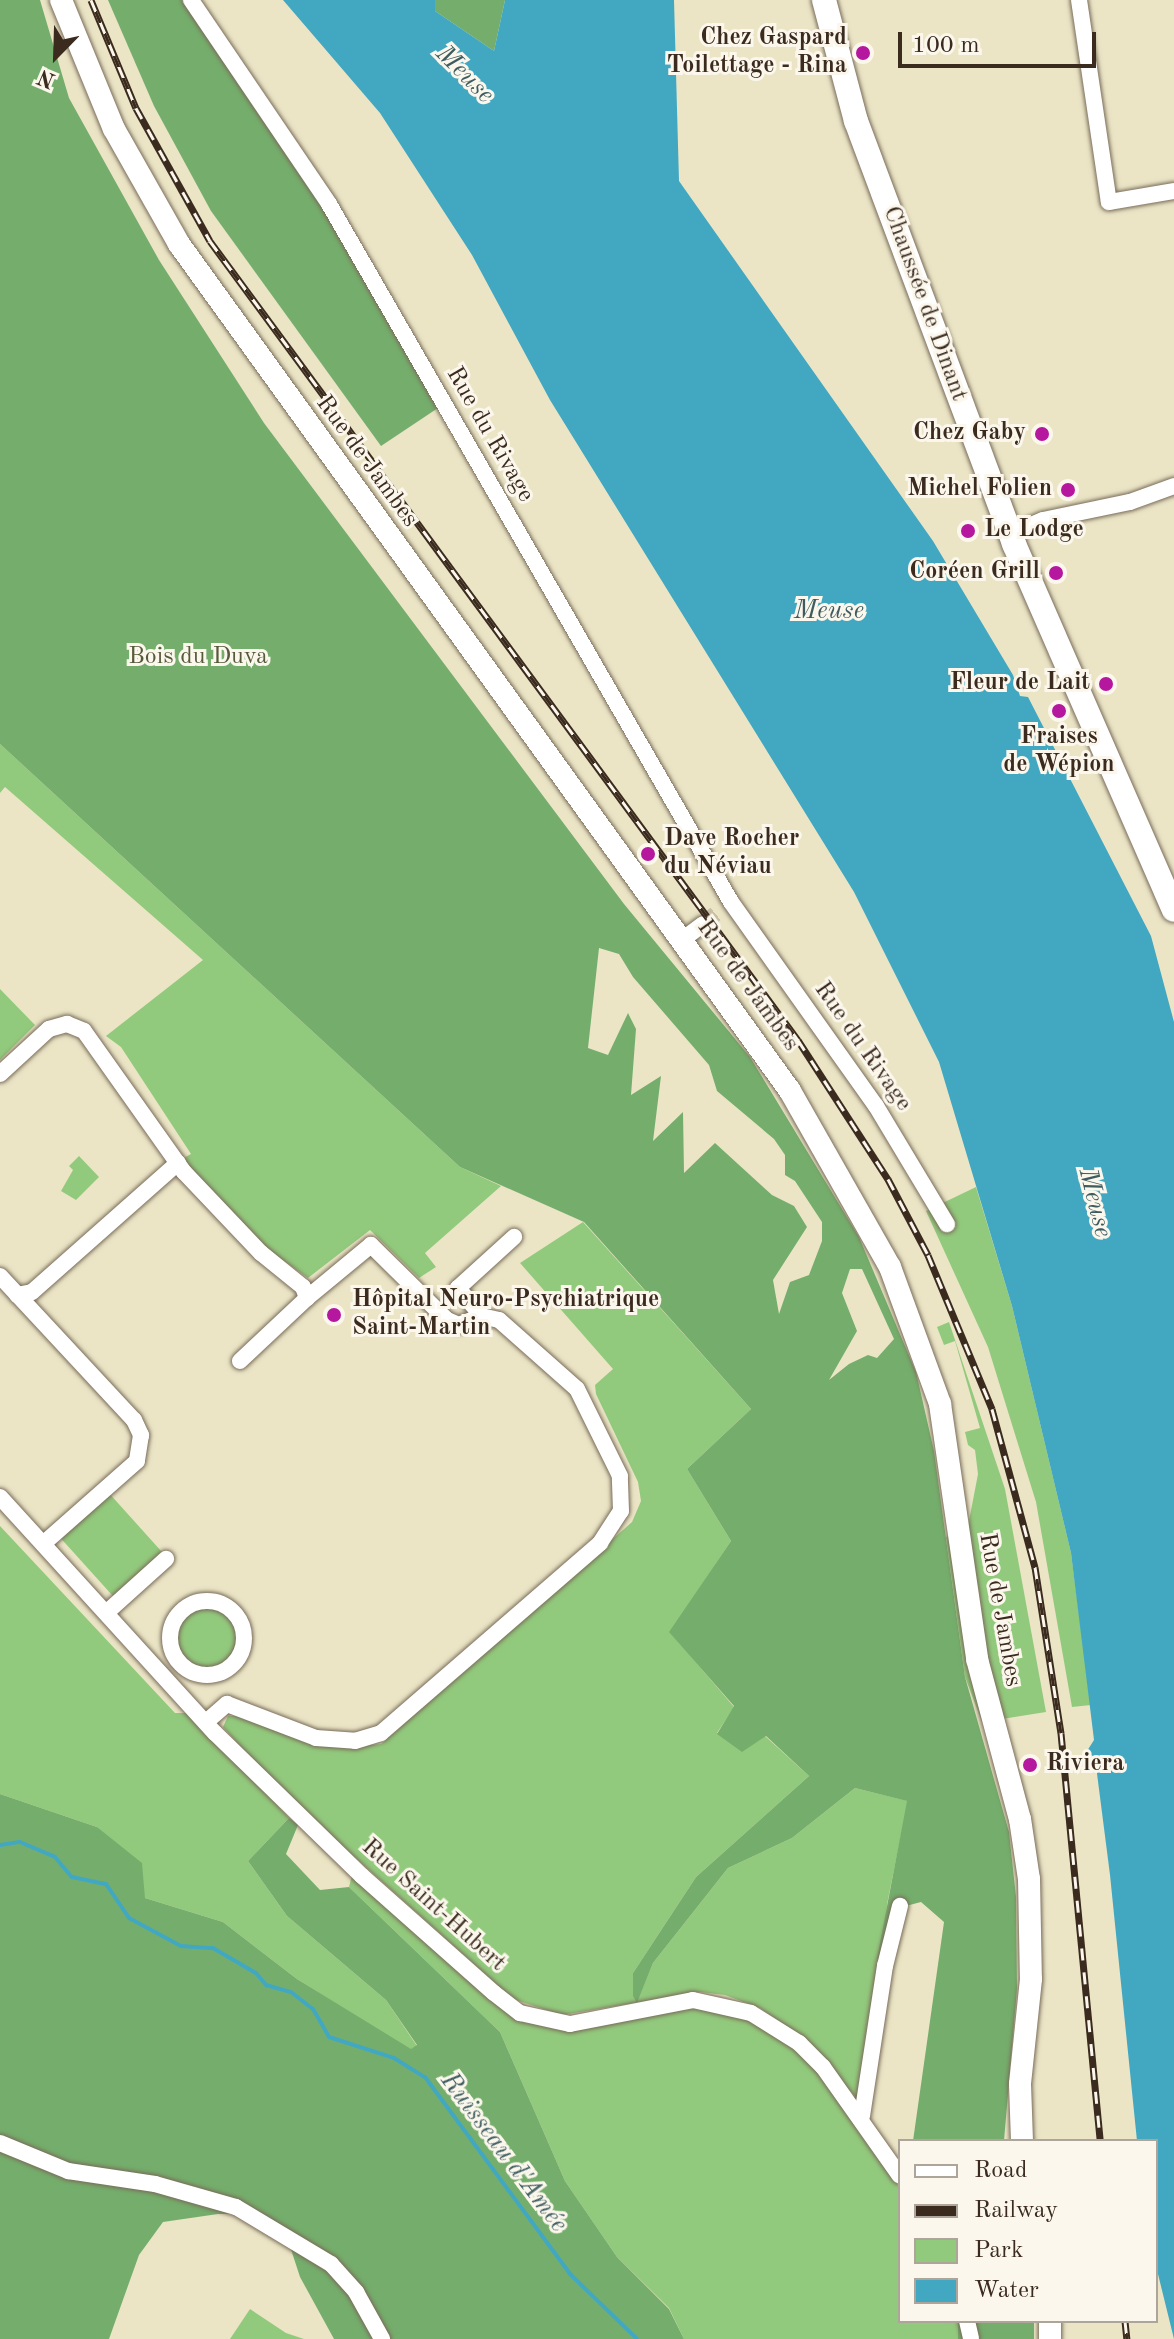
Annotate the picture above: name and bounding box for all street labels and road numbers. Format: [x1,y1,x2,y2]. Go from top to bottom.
street label: Chaussée de Dinant [875,203,973,405]
street label: Rue du Rivage [439,362,539,508]
street label: Rue de Jambes [309,391,423,533]
street label: Rue de Jambes [690,915,804,1057]
street label: Rue du Rivage [807,977,917,1117]
street label: Rue de Jambes [971,1531,1027,1689]
street label: Rue Saint-Hubert [355,1834,511,1978]

